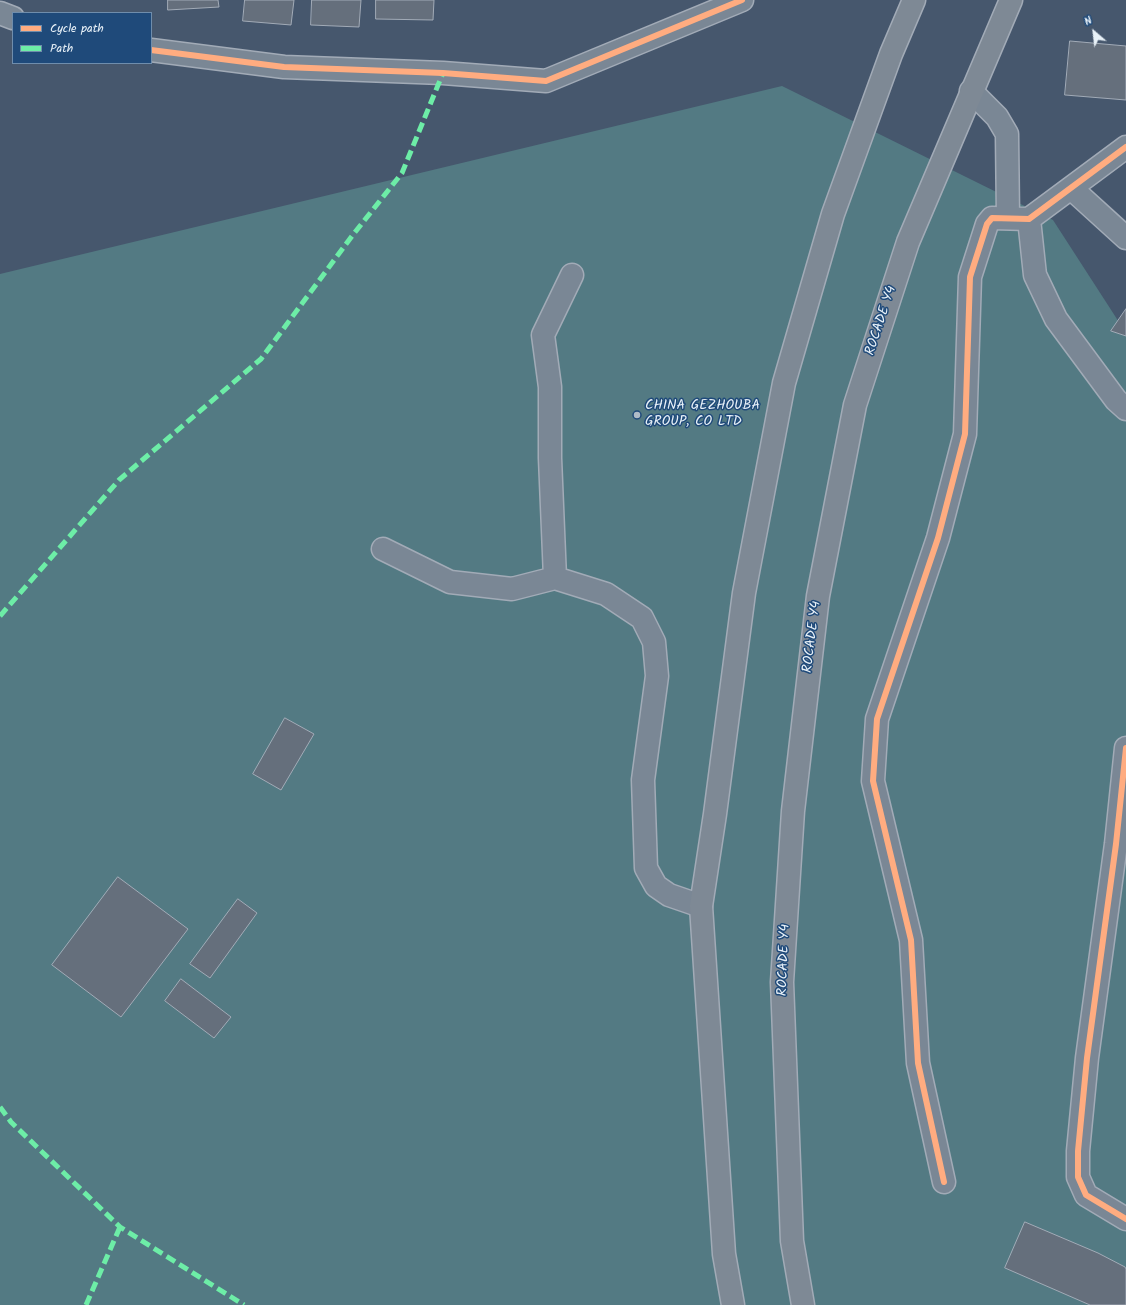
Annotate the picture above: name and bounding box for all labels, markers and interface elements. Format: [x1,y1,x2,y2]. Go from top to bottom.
legend [12,12,152,64]
north arrow [1074,12,1114,52]
text: N [1081,12,1096,31]
text: Cycle path [50,19,104,38]
text: Path [50,39,73,58]
street label: ROCADE Y4 [863,284,901,358]
place label: CHINA GEZHOUBA GROUP, CO LTD [645,399,760,432]
marker: CHINA GEZHOUBA GROUP, CO LTD [632,410,642,420]
street label: ROCADE Y4 [800,600,826,674]
street label: ROCADE Y4 [775,924,795,996]

